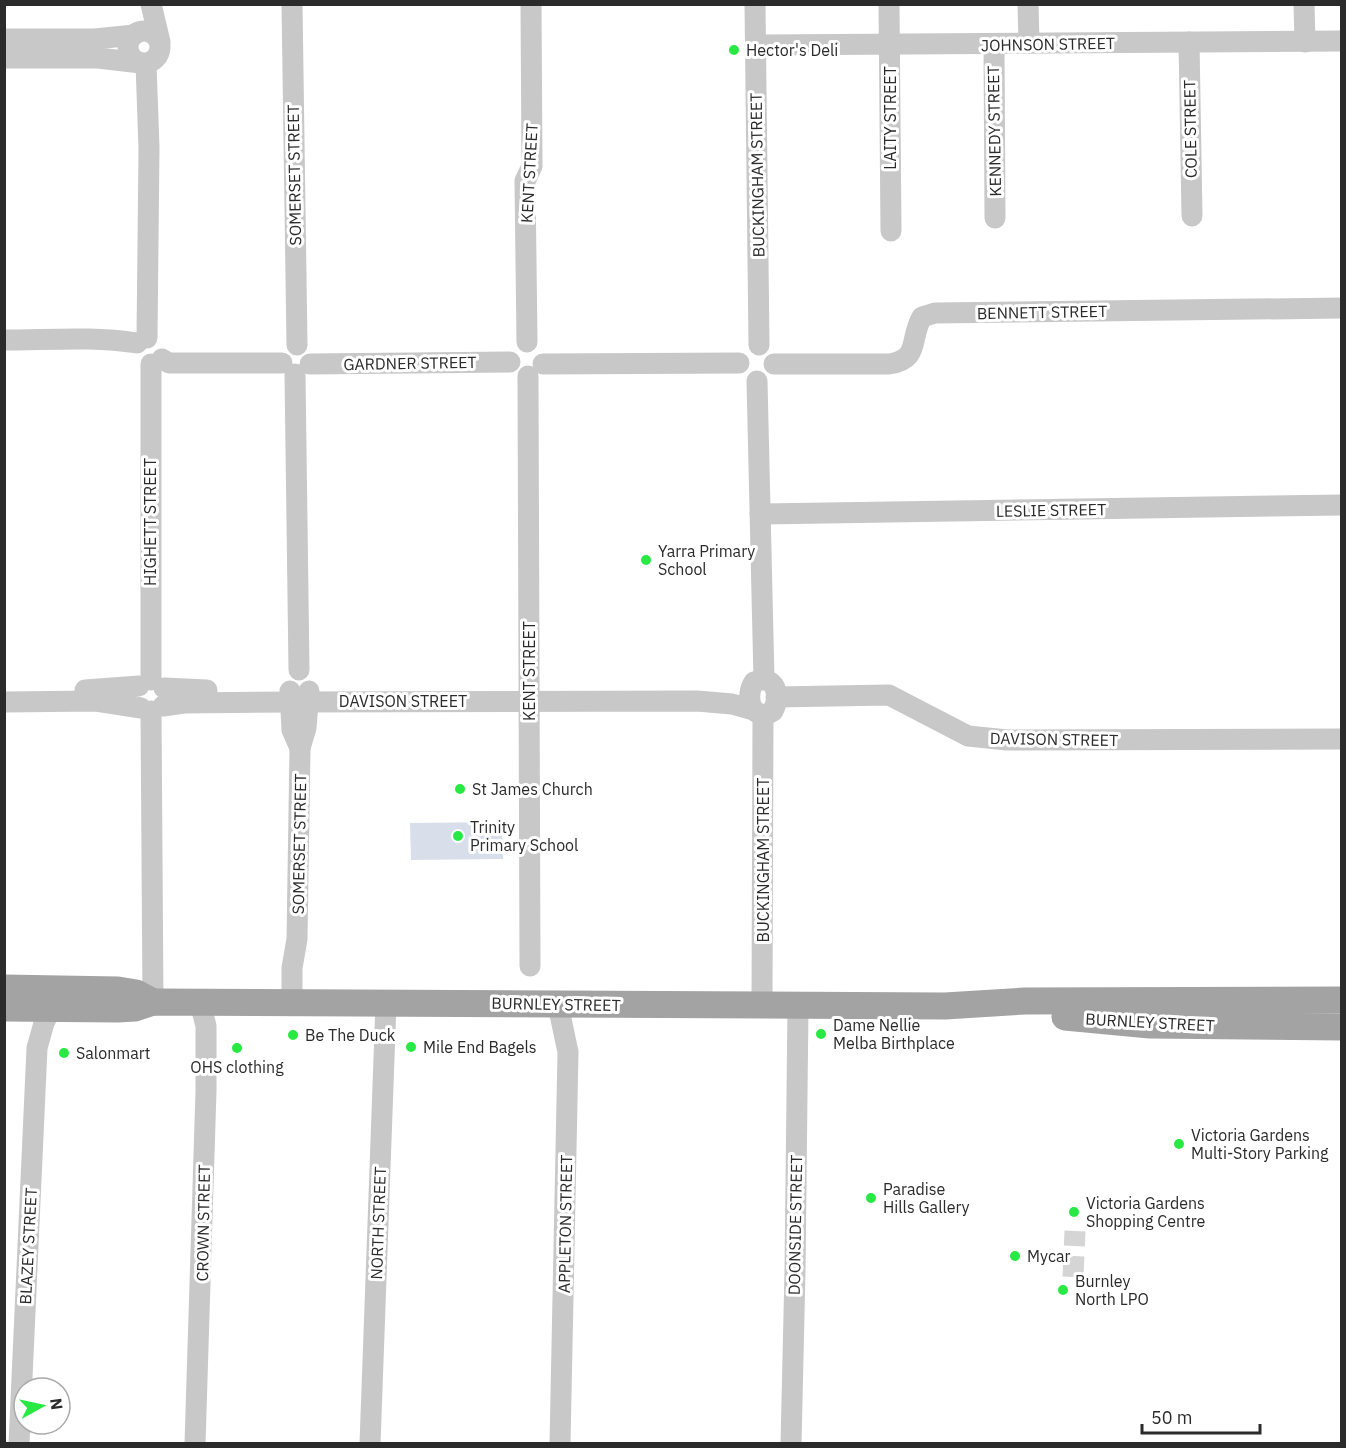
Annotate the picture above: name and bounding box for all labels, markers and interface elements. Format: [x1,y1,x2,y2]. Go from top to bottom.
street label: JOHNSON STREET [981,33,1115,55]
place label: Hector's Deli [746,40,838,60]
marker: Hector's Deli [727,43,741,57]
street label: KENNEDY STREET [983,65,1005,197]
street label: LAITY STREET [880,66,900,170]
street label: COLE STREET [1179,80,1201,178]
street label: BUCKINGHAM STREET [746,92,768,258]
street label: SOMERSET STREET [283,104,305,246]
street label: KENT STREET [516,123,542,223]
street label: BENNETT STREET [977,301,1107,323]
street label: GARDNER STREET [343,352,477,374]
street label: HIGHETT STREET [140,458,160,586]
street label: LESLIE STREET [996,499,1106,521]
place label: Yarra Primary School [658,541,755,579]
marker: Yarra Primary School [639,553,653,567]
street label: KENT STREET [519,621,539,721]
street label: DAVISON STREET [339,691,467,711]
street label: DAVISON STREET [990,728,1118,750]
street label: SOMERSET STREET [288,773,310,915]
street label: BUCKINGHAM STREET [753,778,773,942]
place label: St James Church [472,779,593,799]
marker: St James Church [453,782,467,796]
place label: Trinity Primary School [470,817,578,855]
marker: Trinity Primary School [451,829,465,843]
street label: BURNLEY STREET [491,993,621,1015]
street label: BURNLEY STREET [1085,1009,1215,1035]
place label: Dame Nellie Melba Birthplace [833,1015,955,1053]
place label: Be The Duck [305,1025,396,1045]
marker: Dame Nellie Melba Birthplace [814,1027,828,1041]
marker: Be The Duck [286,1028,300,1042]
place label: Mile End Bagels [423,1037,537,1057]
marker: Mile End Bagels [404,1040,418,1054]
marker: OHS clothing [230,1041,244,1055]
place label: Salonmart [76,1043,150,1063]
marker: Salonmart [57,1046,71,1060]
place label: OHS clothing [190,1057,284,1077]
place label: Victoria Gardens Multi-Story Parking [1191,1125,1329,1163]
marker: Victoria Gardens Multi-Story Parking [1172,1137,1186,1151]
street label: APPLETON STREET [554,1155,576,1293]
street label: DOONSIDE STREET [784,1155,806,1295]
street label: CROWN STREET [192,1164,214,1282]
street label: NORTH STREET [366,1166,390,1280]
place label: Paradise Hills Gallery [883,1179,970,1217]
street label: BLAZEY STREET [15,1187,41,1305]
marker: Paradise Hills Gallery [864,1191,878,1205]
place label: Victoria Gardens Shopping Centre [1086,1193,1205,1231]
marker: Victoria Gardens Shopping Centre [1067,1205,1081,1219]
place label: Mycar [1027,1246,1070,1266]
marker: Mycar [1008,1249,1022,1263]
place label: Burnley North LPO [1075,1271,1149,1309]
marker: Burnley North LPO [1056,1283,1070,1297]
north arrow [12,1376,72,1436]
text: N [46,1397,68,1411]
scale bar [1142,1397,1260,1435]
text: 50 m [1151,1406,1193,1429]

